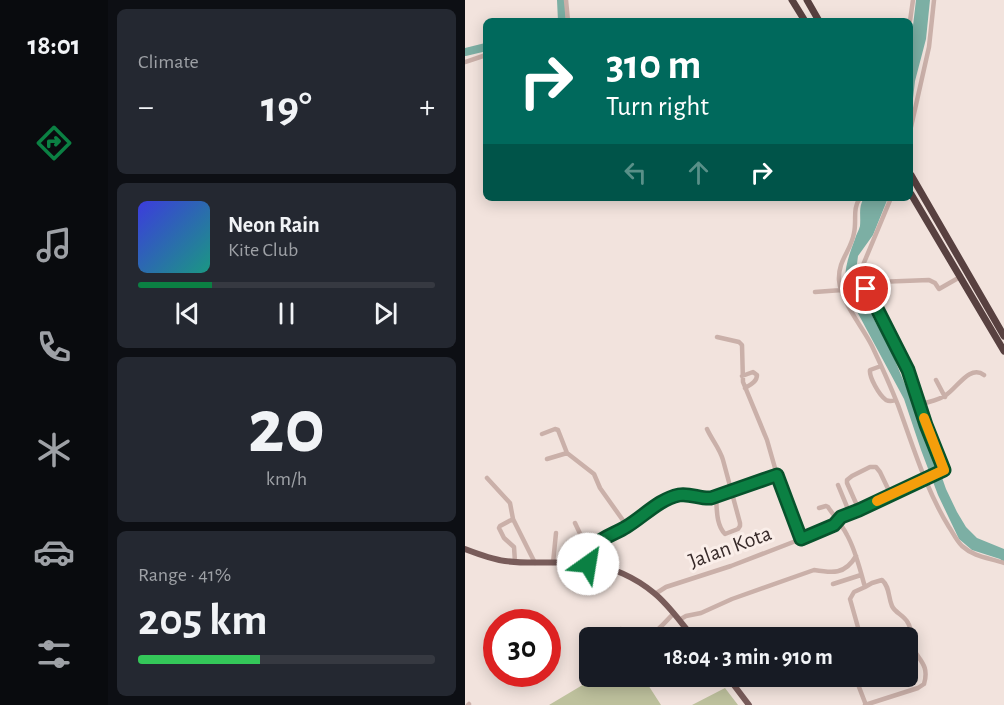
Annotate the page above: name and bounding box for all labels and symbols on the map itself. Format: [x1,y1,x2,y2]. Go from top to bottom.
pin [840,263,891,314]
street label: Jalan Kota [686,522,774,572]
position arrow [556,532,620,596]
speed limit sign: 30 [483,609,561,687]

